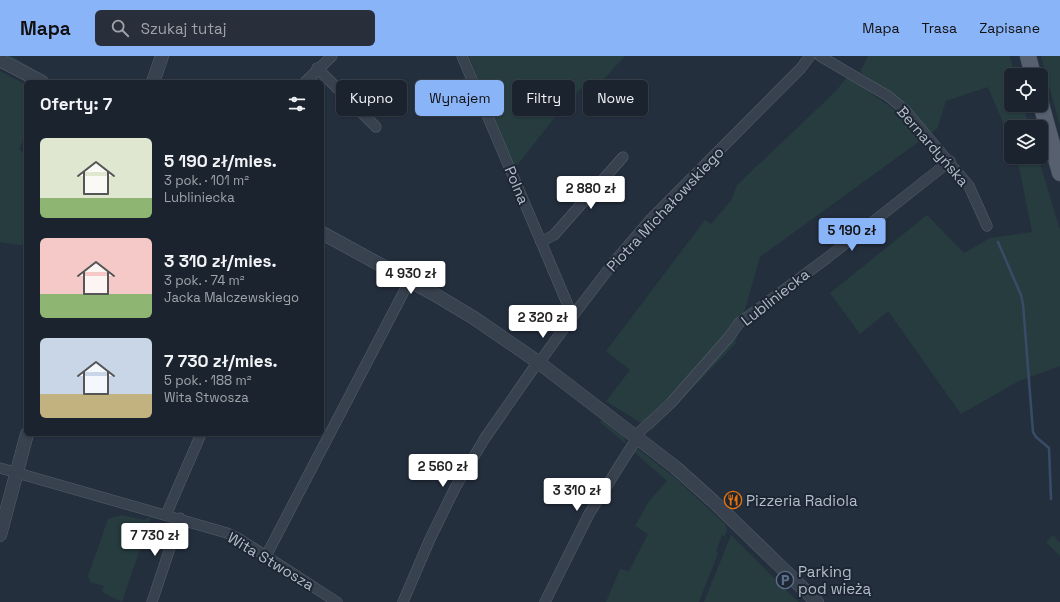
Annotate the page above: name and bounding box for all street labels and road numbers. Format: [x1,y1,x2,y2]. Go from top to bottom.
street label: Bernardyńska [893,102,973,190]
street label: Piotra Michałowskiego [602,143,728,275]
street label: Polna [501,163,534,207]
street label: Lubliniecka [737,264,813,330]
street label: Wita Stwosza [224,528,318,594]

